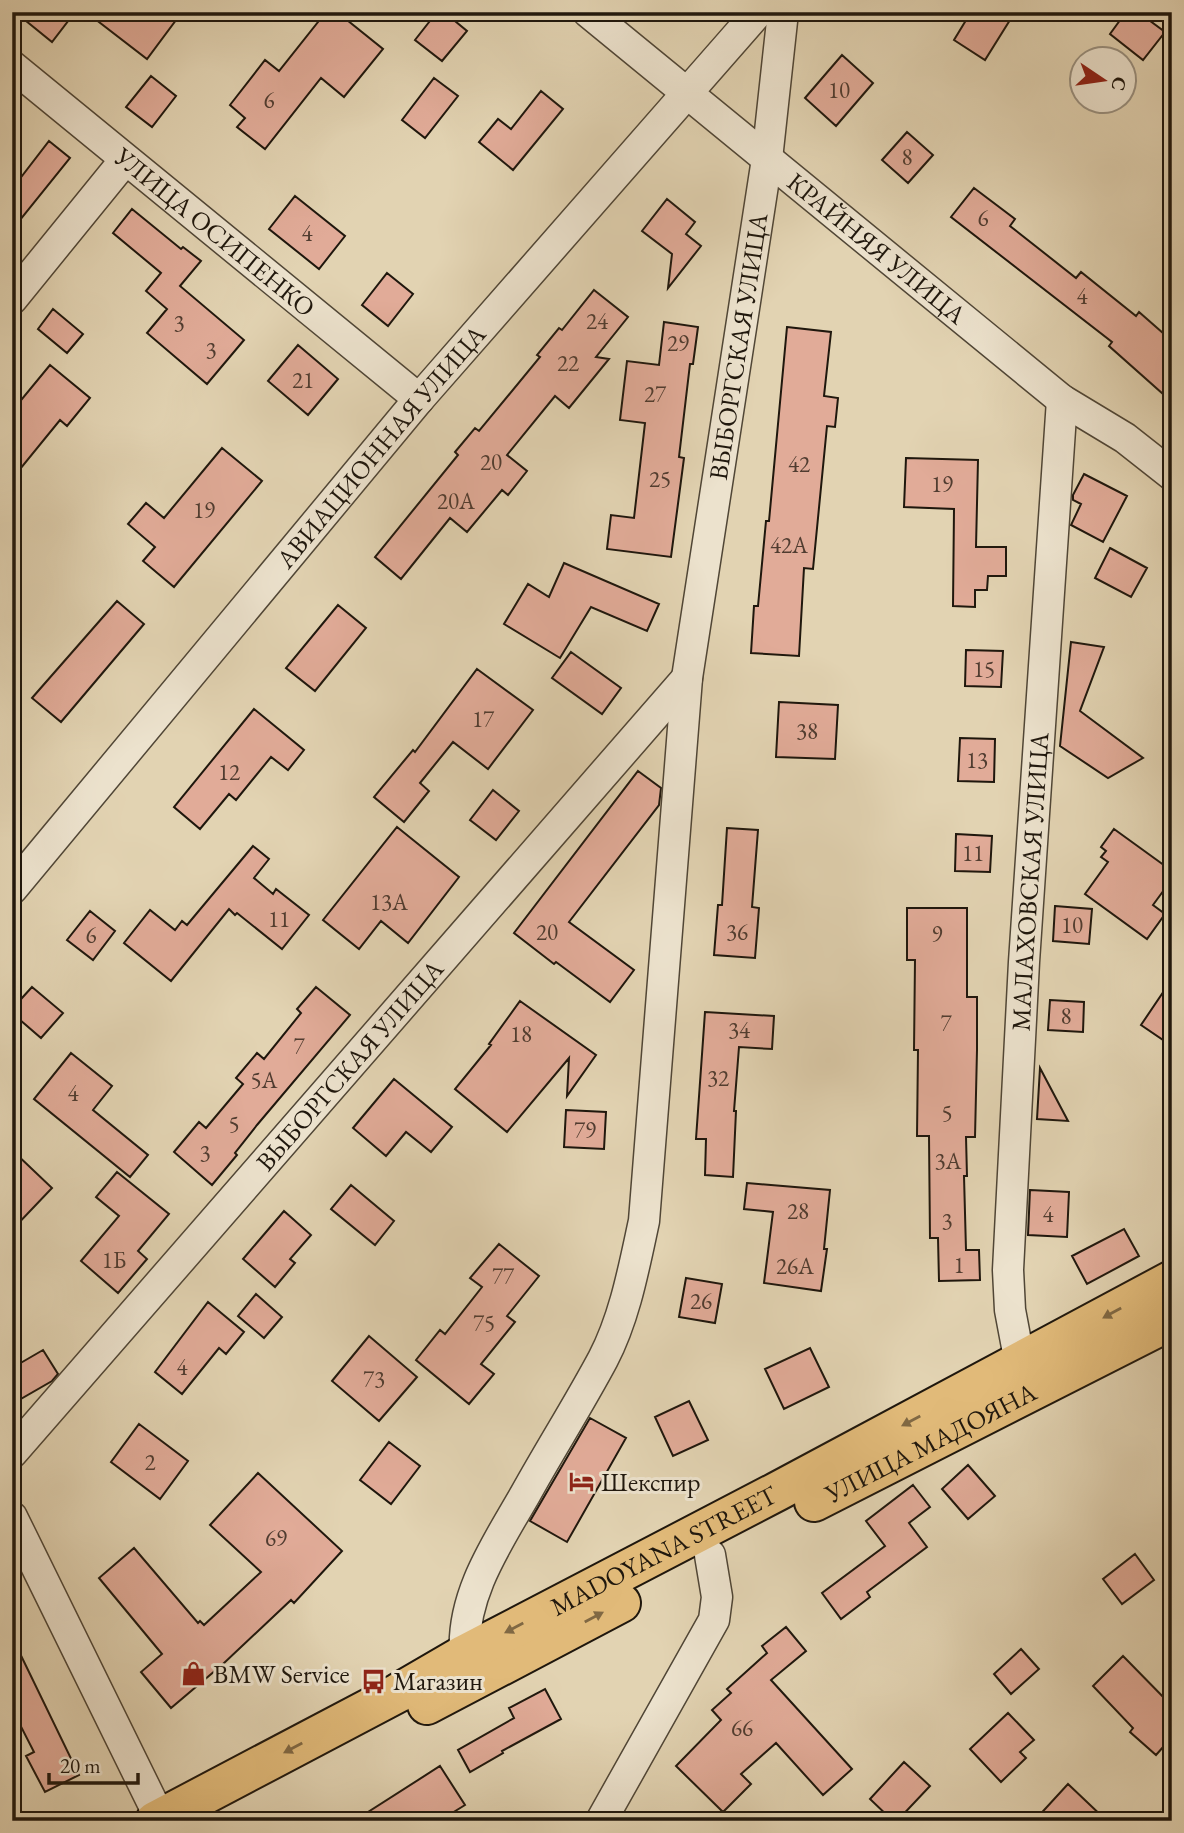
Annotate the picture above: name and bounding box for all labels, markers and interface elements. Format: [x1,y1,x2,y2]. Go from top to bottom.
north arrow [1068,46,1138,116]
text: С [1105,74,1133,93]
house number: 10 [828,75,850,105]
house number: 6 [263,85,275,115]
street label: УЛИЦА ОСИПЕНКО [107,139,322,324]
house number: 8 [901,142,913,172]
street label: КРАЙНЯЯ УЛИЦА [780,165,974,332]
house number: 6 [977,203,989,233]
street label: ВЫБОРГСКАЯ УЛИЦА [701,210,776,482]
house number: 4 [301,218,313,248]
house number: 4 [1076,281,1088,311]
house number: 24 [586,306,609,336]
house number: 3 [173,308,185,338]
street label: АВИАЦИОННАЯ УЛИЦА [268,317,494,576]
house number: 29 [667,328,689,358]
house number: 3 [205,335,217,365]
house number: 22 [557,348,579,378]
house number: 21 [292,365,314,395]
house number: 27 [644,379,667,409]
house number: 20 [480,447,502,477]
house number: 42 [788,449,810,479]
house number: 25 [649,464,671,494]
house number: 19 [931,469,953,499]
house number: 20А [437,486,476,516]
house number: 19 [193,495,215,525]
house number: 42А [770,530,809,560]
house number: 15 [973,654,995,684]
house number: 17 [472,704,495,734]
house number: 38 [796,716,818,746]
street label: МАЛАХОВСКАЯ УЛИЦА [1003,730,1057,1032]
house number: 13 [966,745,988,775]
house number: 12 [218,757,240,787]
house number: 11 [962,838,984,868]
house number: 13А [370,887,409,917]
house number: 11 [268,904,290,934]
house number: 10 [1061,910,1083,940]
house number: 20 [536,917,558,947]
house number: 36 [726,917,748,947]
house number: 9 [931,919,943,949]
house number: 6 [85,920,97,950]
street label: ВЫБОРГСКАЯ УЛИЦА [248,952,452,1178]
house number: 8 [1060,1001,1072,1031]
house number: 7 [940,1008,952,1038]
house number: 34 [728,1015,751,1045]
house number: 18 [510,1019,532,1049]
house number: 7 [293,1031,305,1061]
house number: 32 [707,1063,729,1093]
house number: 5А [251,1065,279,1095]
house number: 4 [67,1078,79,1108]
house number: 5 [941,1098,953,1128]
house number: 5 [228,1109,240,1139]
house number: 79 [574,1115,596,1145]
house number: 3 [199,1138,211,1168]
house number: 3А [935,1146,963,1176]
house number: 28 [787,1196,809,1226]
house number: 4 [1042,1199,1054,1229]
house number: 3 [941,1206,953,1236]
house number: 1Б [102,1245,126,1275]
house number: 1 [953,1250,965,1280]
house number: 26А [776,1251,815,1281]
house number: 77 [492,1261,515,1291]
house number: 26 [690,1286,712,1316]
one-way arrow [1102,1307,1122,1319]
house number: 75 [473,1308,495,1338]
house number: 4 [176,1352,188,1382]
house number: 73 [363,1364,385,1394]
street label: УЛИЦА МАДОЯНА [818,1374,1043,1511]
one-way arrow [901,1414,921,1426]
house number: 2 [144,1447,156,1477]
place label: Шекспир [601,1465,700,1499]
hotel icon: Шекспир [567,1468,595,1496]
street label: MADOYANA STREET [544,1477,783,1624]
house number: 69 [265,1523,287,1553]
one-way arrow [584,1612,604,1623]
one-way arrow [504,1622,524,1634]
place label: BMW Service [213,1657,350,1691]
shop icon: BMW Service [179,1660,207,1688]
place label: Магазин [393,1664,483,1698]
bus stop icon: Магазин [359,1667,387,1695]
house number: 66 [731,1713,753,1743]
scale bar [49,1742,138,1786]
one-way arrow [283,1742,303,1754]
text: 20 m [60,1752,101,1779]

